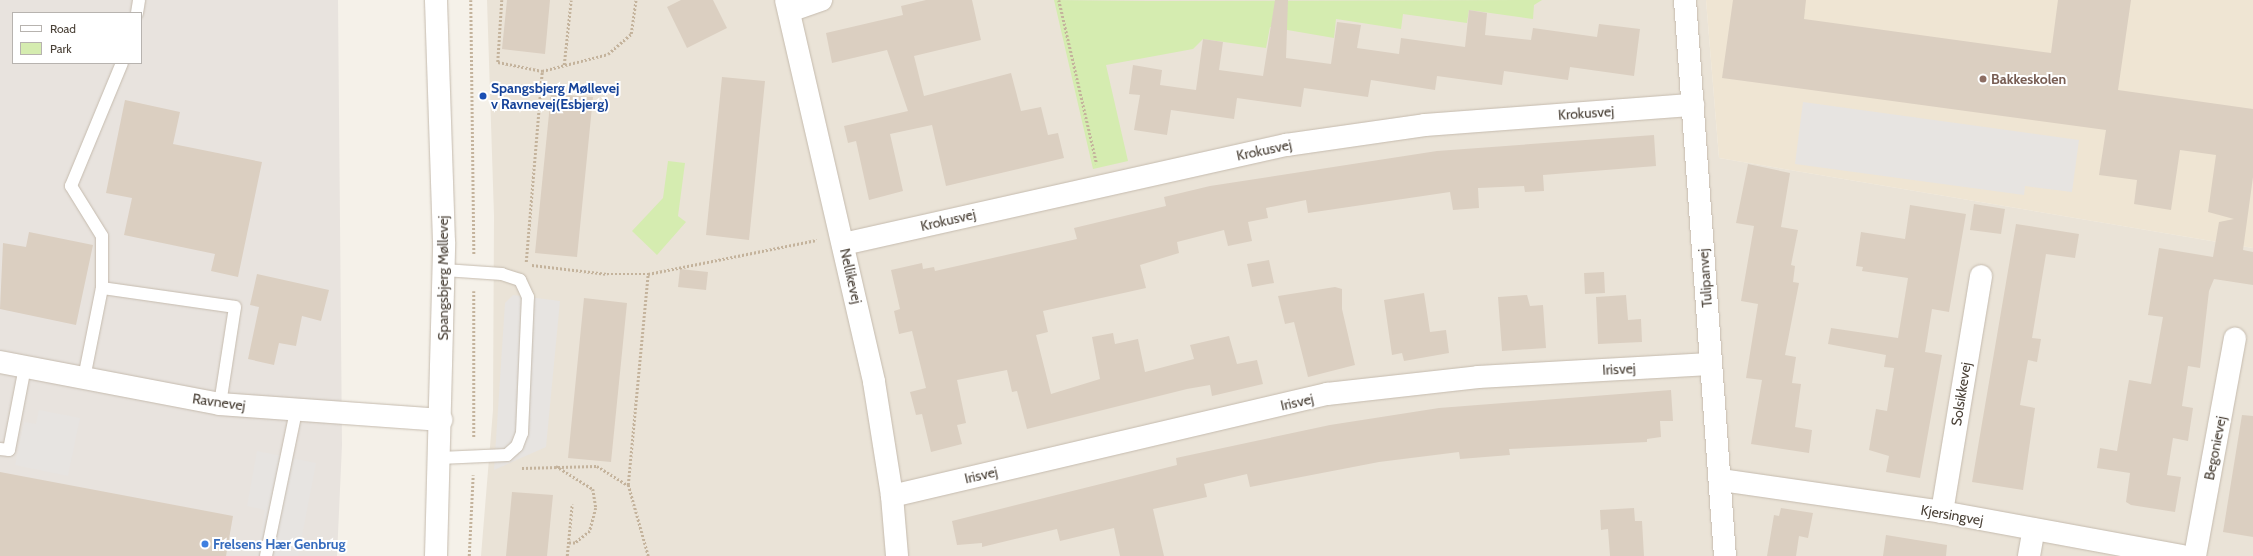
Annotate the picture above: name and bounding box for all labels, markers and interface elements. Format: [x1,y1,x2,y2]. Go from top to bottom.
legend [12,12,142,64]
text: Road [50,21,76,36]
text: Park [50,41,72,56]
place label: Bakkeskolen [1991,71,2066,87]
marker: Bakkeskolen [1978,74,1988,84]
place label: Spangsbjerg Møllevej v Ravnevej(Esbjerg) [491,80,619,112]
marker: Spangsbjerg Møllevej v Ravnevej(Esbjerg) [478,91,488,101]
street label: Krokusvej [1557,103,1615,123]
street label: Krokusvej [1235,136,1293,164]
street label: Krokusvej [919,205,977,235]
street label: Spangsbjerg Møllevej [435,215,451,341]
street label: Nellikevej [836,247,866,305]
street label: Tulipanvej [1695,248,1715,308]
street label: Irisvej [1602,360,1636,378]
street label: Solsikkevej [1948,361,1974,427]
street label: Ravnevej [191,390,247,414]
street label: Irisvej [1279,390,1315,414]
street label: Begonievej [2201,414,2229,482]
street label: Irisvej [963,463,999,487]
street label: Kjersingvej [1919,501,1985,529]
place label: Frelsens Hær Genbrug [213,536,345,552]
marker: Frelsens Hær Genbrug [200,539,210,549]

